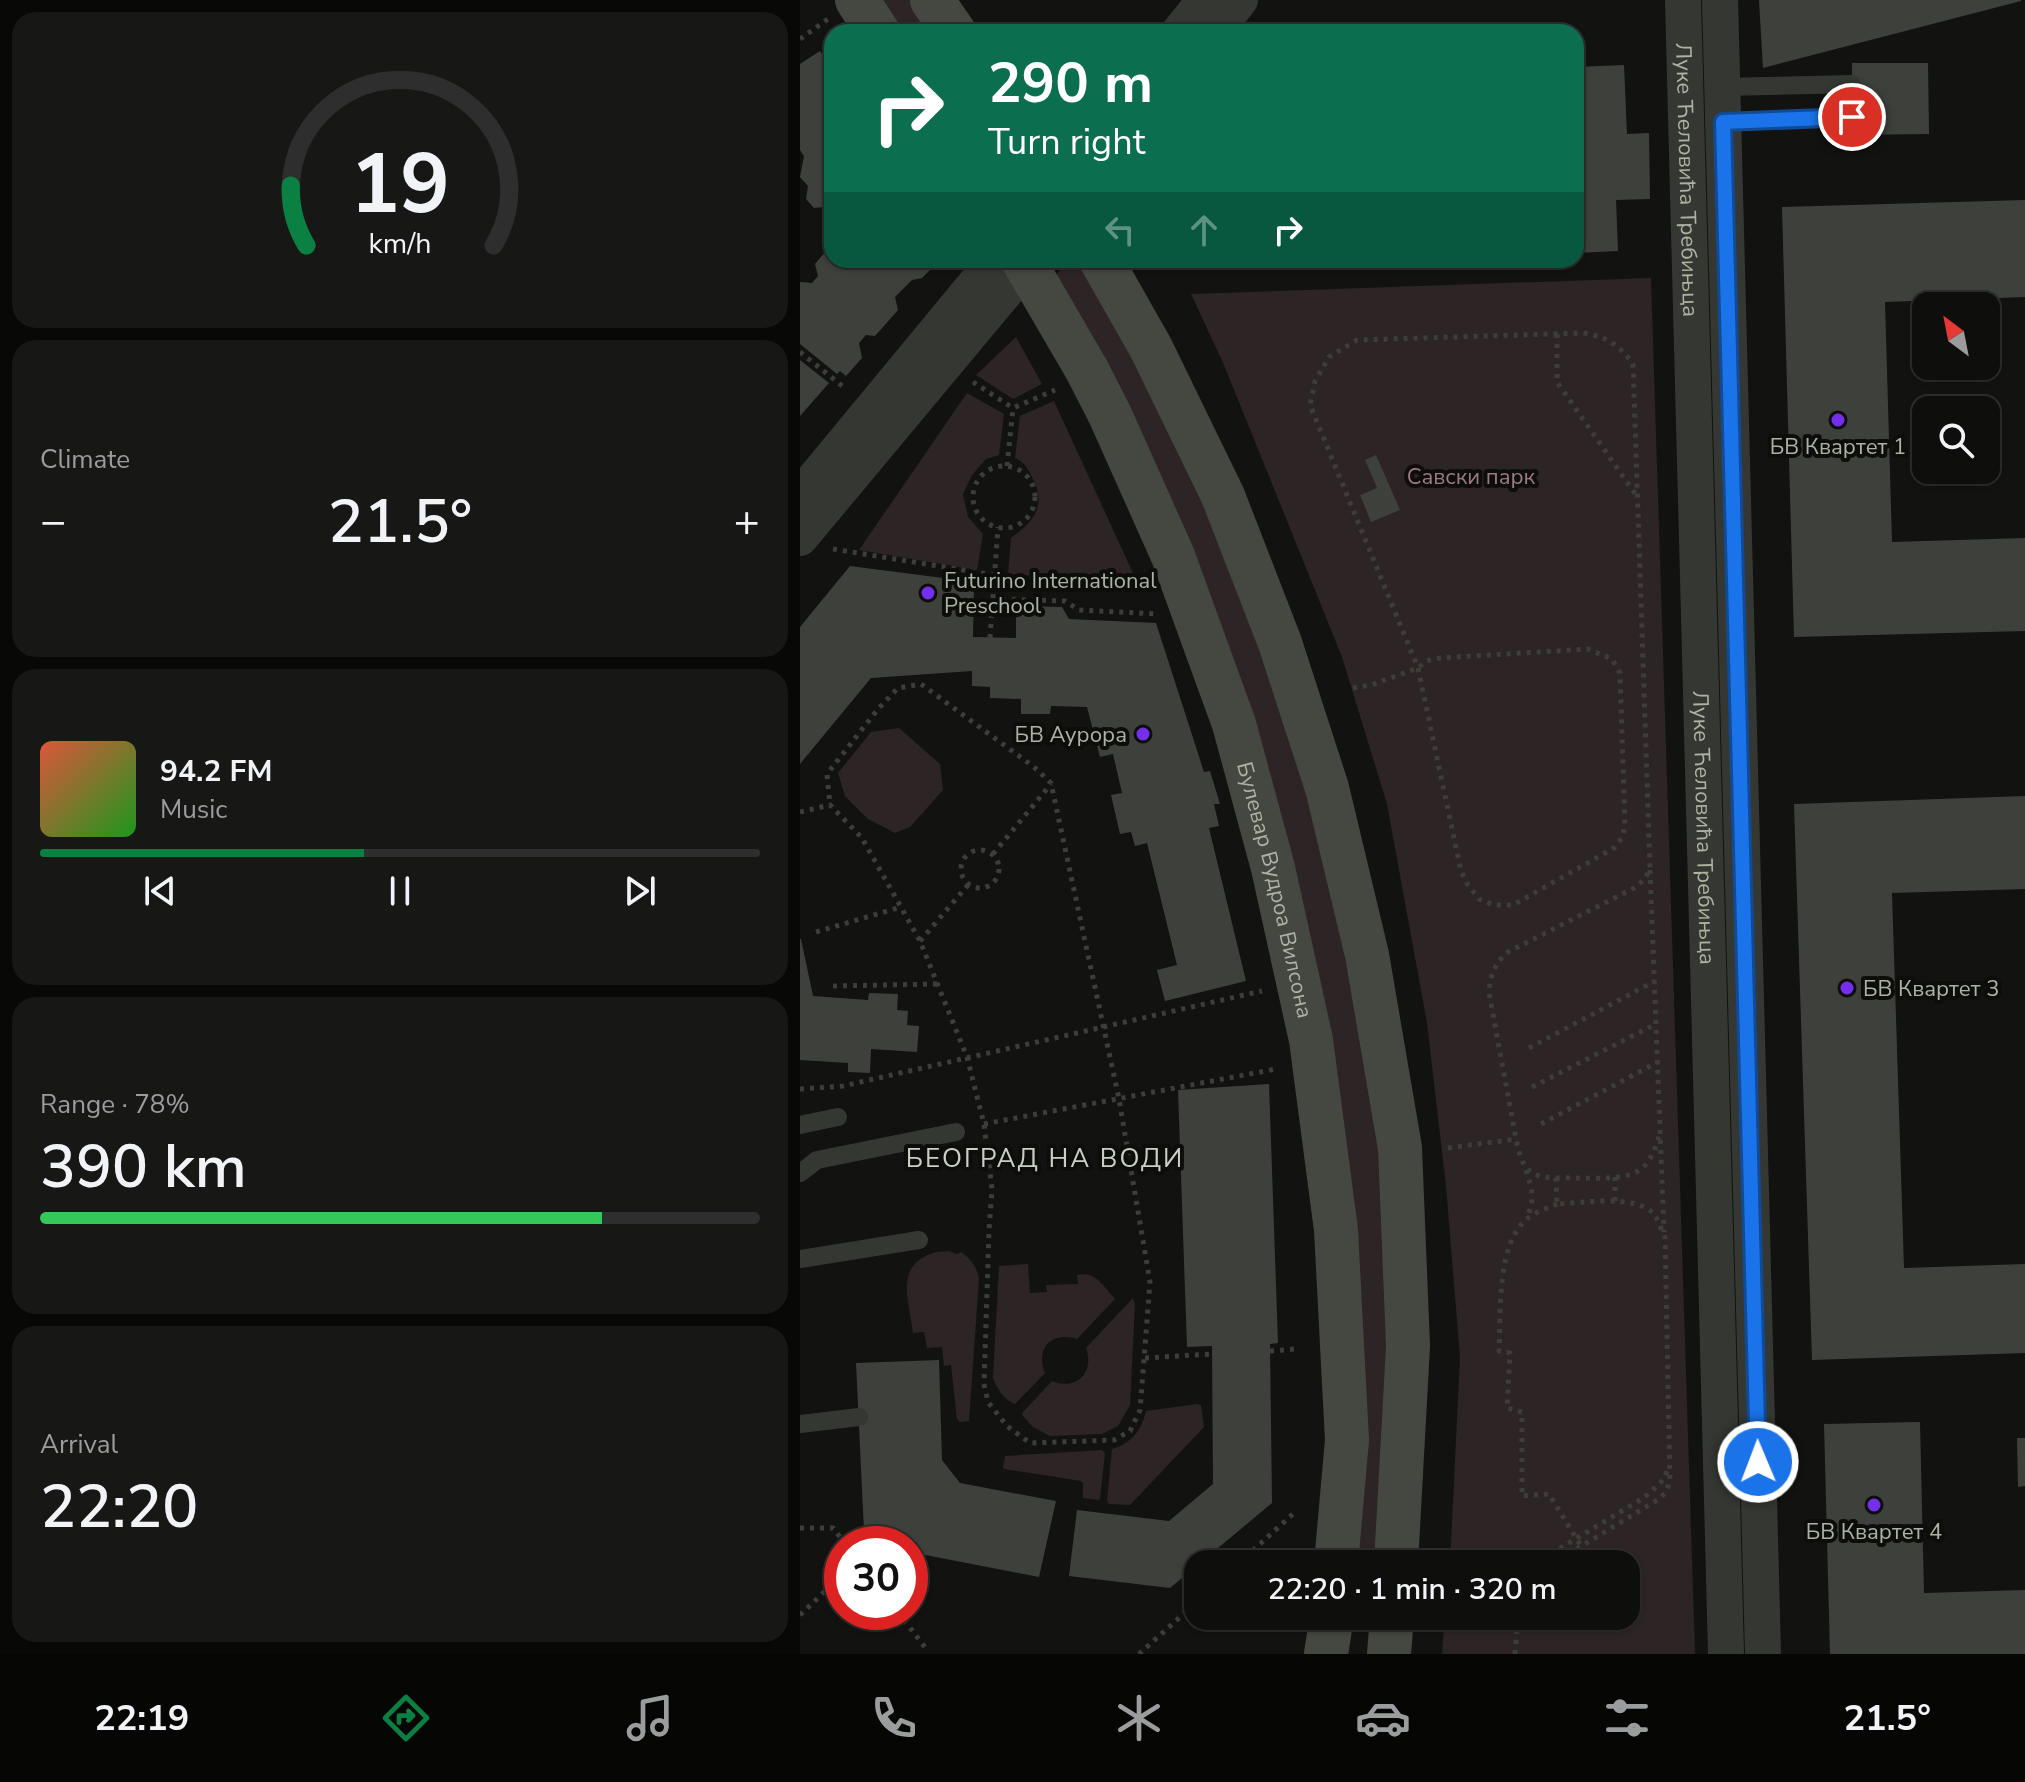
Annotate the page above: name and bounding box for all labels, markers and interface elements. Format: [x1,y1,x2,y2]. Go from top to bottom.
street label: Луке Ћеловића Требињца [1668,43,1705,317]
text: 290 m [988,45,1153,122]
icon: right [856,56,960,160]
pin [1818,83,1886,151]
icon: arrive [1830,95,1874,139]
text: Turn right [988,118,1145,167]
text: 19 [350,128,450,241]
icon: left [1098,208,1142,252]
icon: ahead [1182,208,1226,252]
icon: right [1266,208,1310,252]
text: km/h [369,224,431,263]
north arrow [1912,292,2000,380]
map controls [1912,292,2000,484]
button: search [1912,396,2000,484]
marker: БВ Квартет 1 [1829,411,1847,429]
place label: БВ Квартет 1 [1770,432,1906,462]
text: Climate [40,442,130,477]
park label: Савски парк [1407,462,1536,492]
text: 21.5° [328,481,472,563]
text: − [40,492,66,552]
text: + [734,492,760,552]
place label: Futurino International Preschool [944,566,1157,621]
marker: Futurino International Preschool [919,584,937,602]
street label: Луке Ћеловића Требињца [1685,690,1722,965]
place label: БВ Аурора [1014,720,1127,750]
marker: БВ Аурора [1134,725,1152,743]
text: 94.2 FM [160,751,272,792]
street label: Булевар Вудроа Вилсона [1229,759,1320,1021]
text: Music [160,792,227,827]
icon: previous [138,869,182,913]
icon: pause [378,869,422,913]
icon: next [618,869,662,913]
place label: БВ Квартет 3 [1863,974,1999,1004]
marker: БВ Квартет 3 [1838,979,1856,997]
text: Range · 78% [40,1087,190,1122]
text: 390 km [40,1126,247,1208]
district label: БЕОГРАД НА ВОДИ [906,1141,1184,1176]
position arrow [1716,1420,1800,1504]
text: Arrival [40,1427,118,1462]
text: 22:20 [40,1466,198,1548]
marker: БВ Квартет 4 [1865,1496,1883,1514]
place label: БВ Квартет 4 [1806,1517,1942,1547]
speed limit sign: 30 [824,1526,928,1630]
text: 22:20 · 1 min · 320 m [1267,1569,1557,1610]
icon: directions [378,1690,434,1746]
icon: music [622,1690,678,1746]
icon: phone [866,1690,922,1746]
icon: climate [1111,1690,1167,1746]
icon: car [1355,1690,1411,1746]
icon: filters [1599,1690,1655,1746]
text: 22:19 [94,1694,189,1743]
text: 21.5° [1843,1694,1931,1743]

